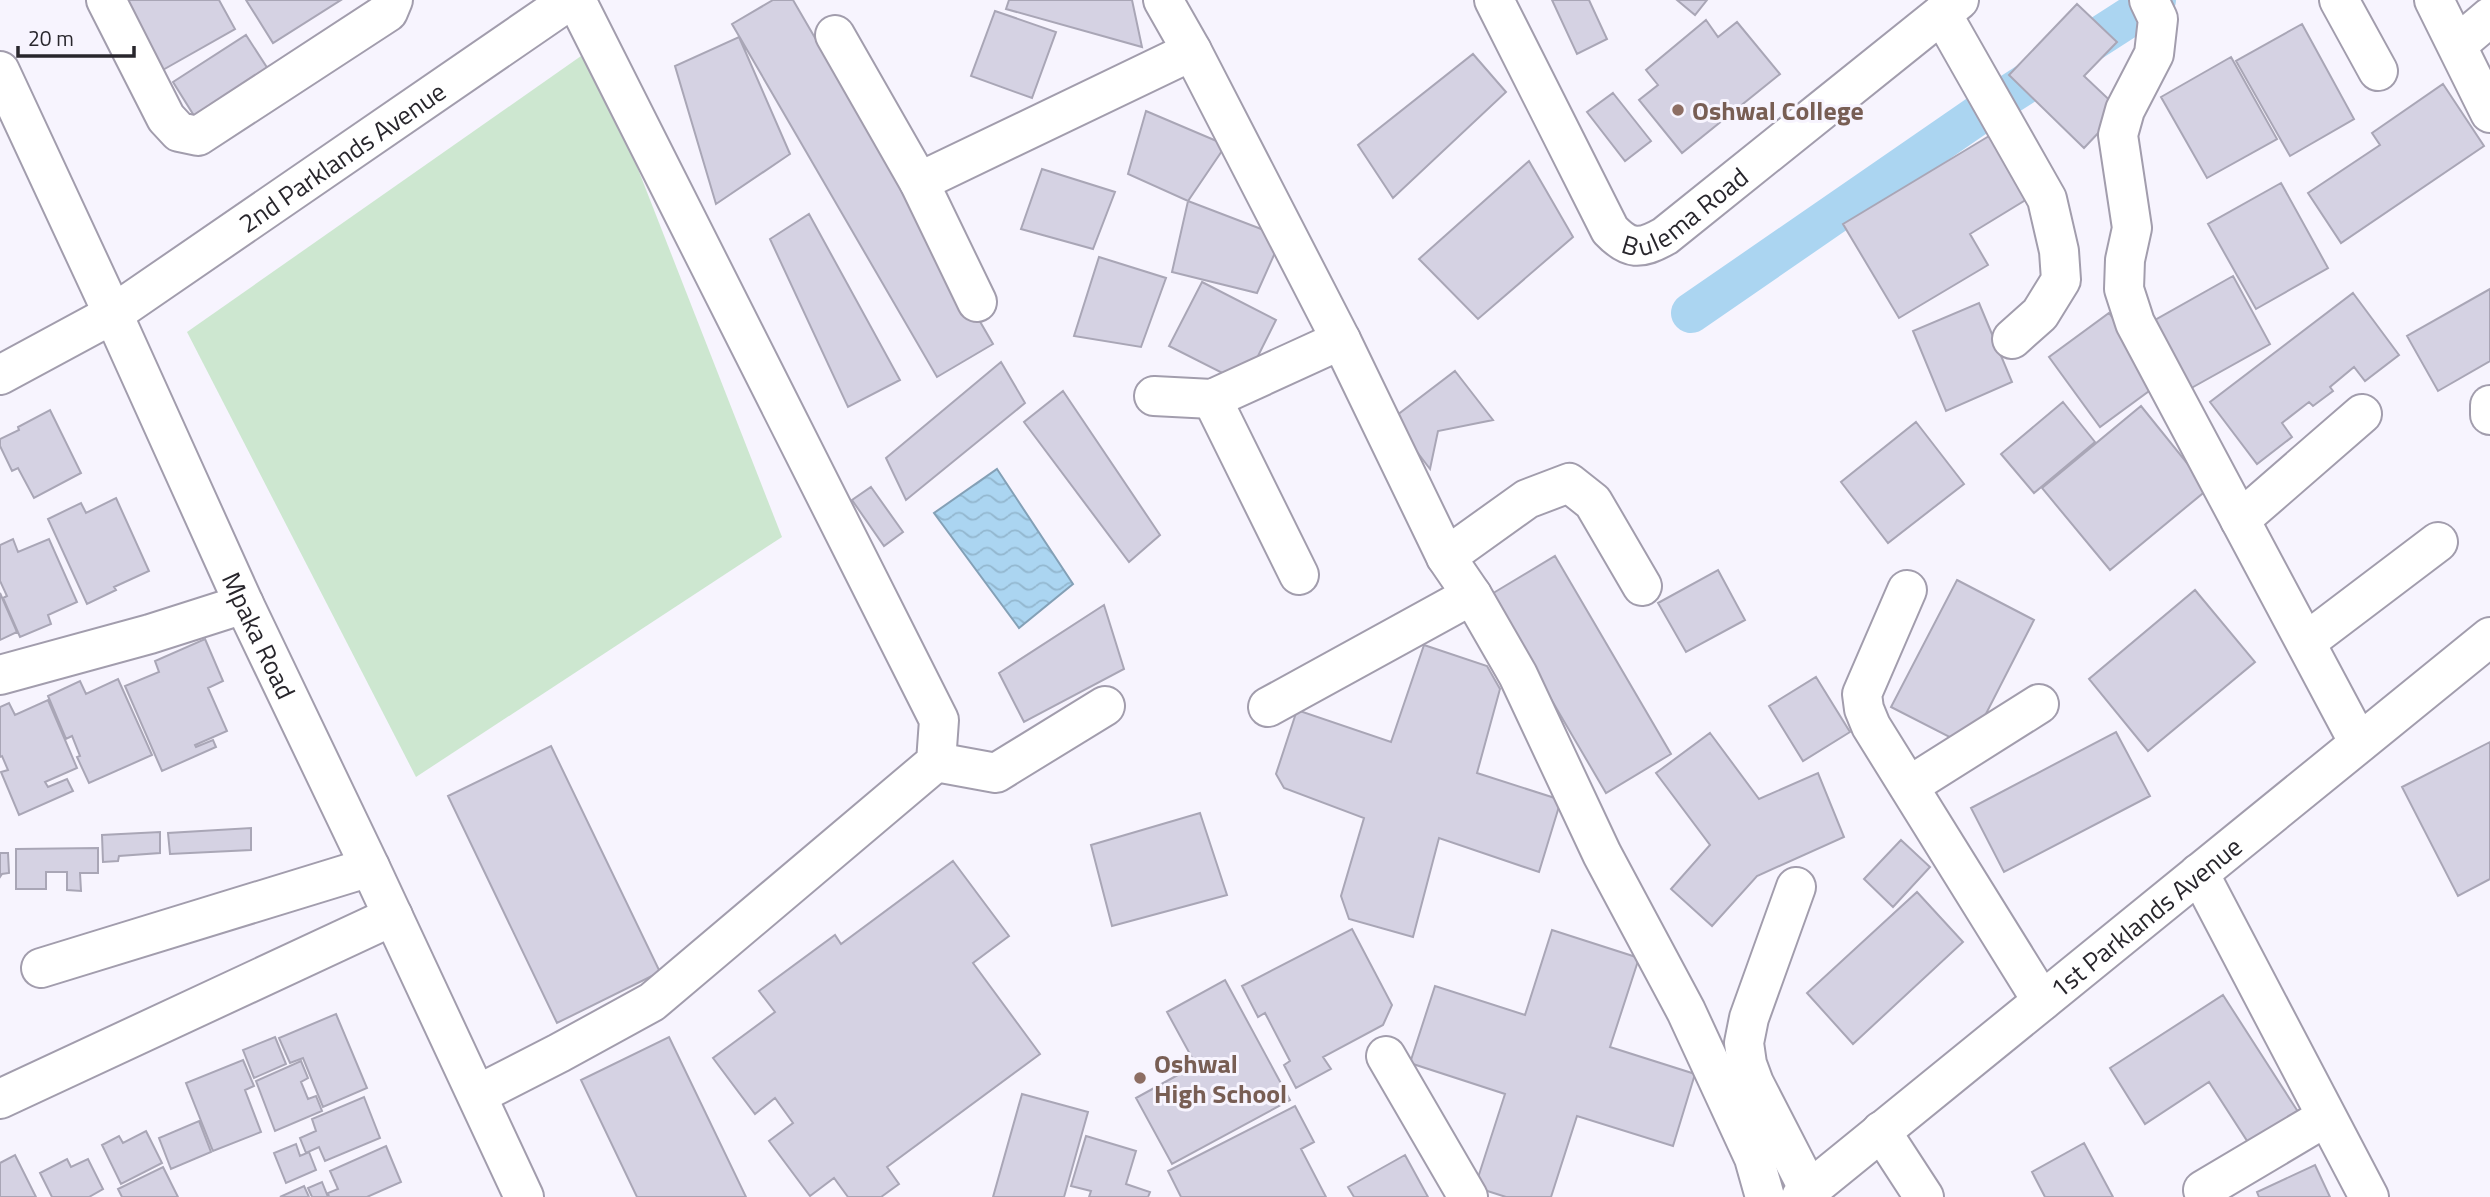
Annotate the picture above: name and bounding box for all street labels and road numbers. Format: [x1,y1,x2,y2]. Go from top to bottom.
street label: 2nd Parklands Avenue [230,72,453,242]
street label: Bulema Road [1617,157,1756,266]
street label: Mpaka Road [213,566,306,705]
street label: 1st Parklands Avenue [2041,827,2250,1007]

